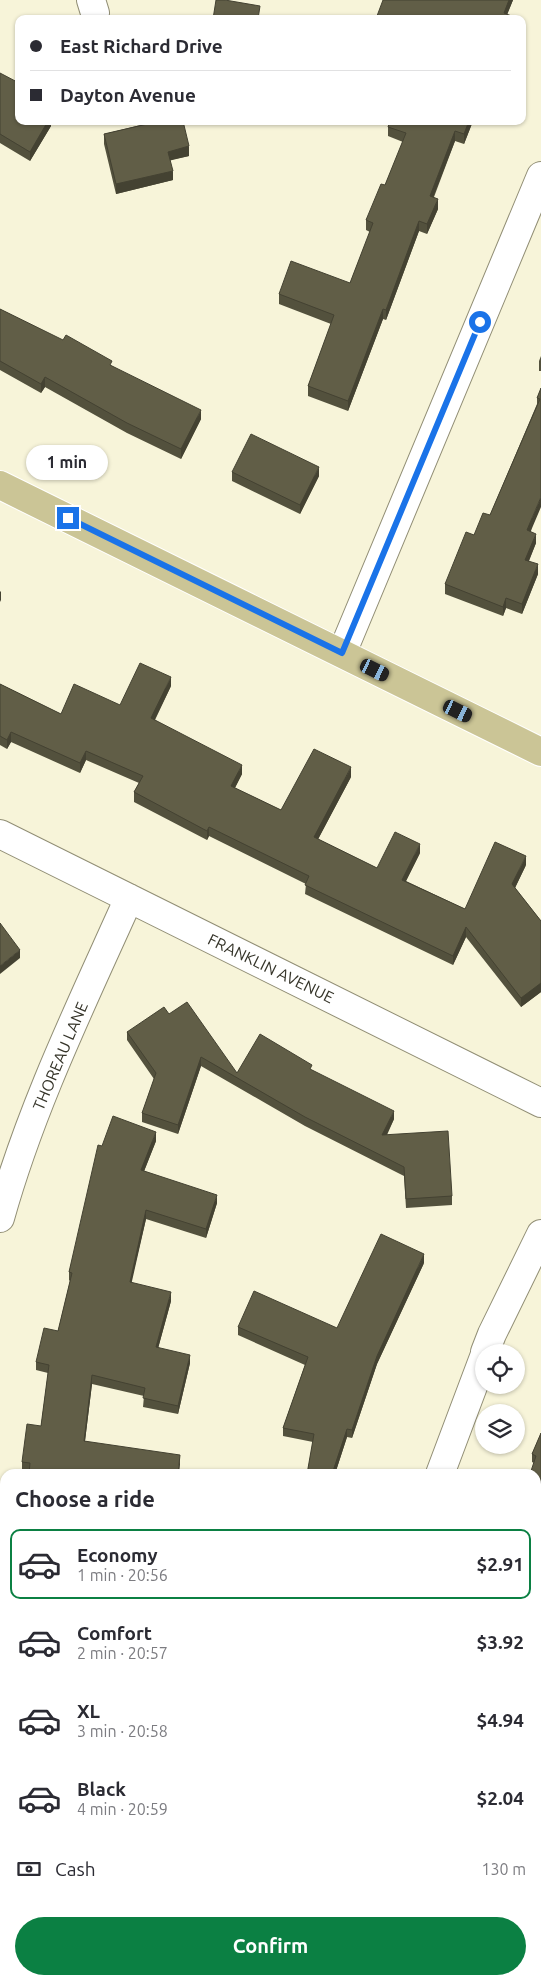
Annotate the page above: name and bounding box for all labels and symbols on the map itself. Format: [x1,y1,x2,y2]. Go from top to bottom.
route start [469,311,491,333]
callout: 1 min [27,446,109,480]
route end [57,507,79,529]
car [358,657,391,683]
car [441,698,474,724]
street label: FRANKLIN AVENUE [205,930,337,1006]
street label: THOREAU LANE [29,999,91,1113]

